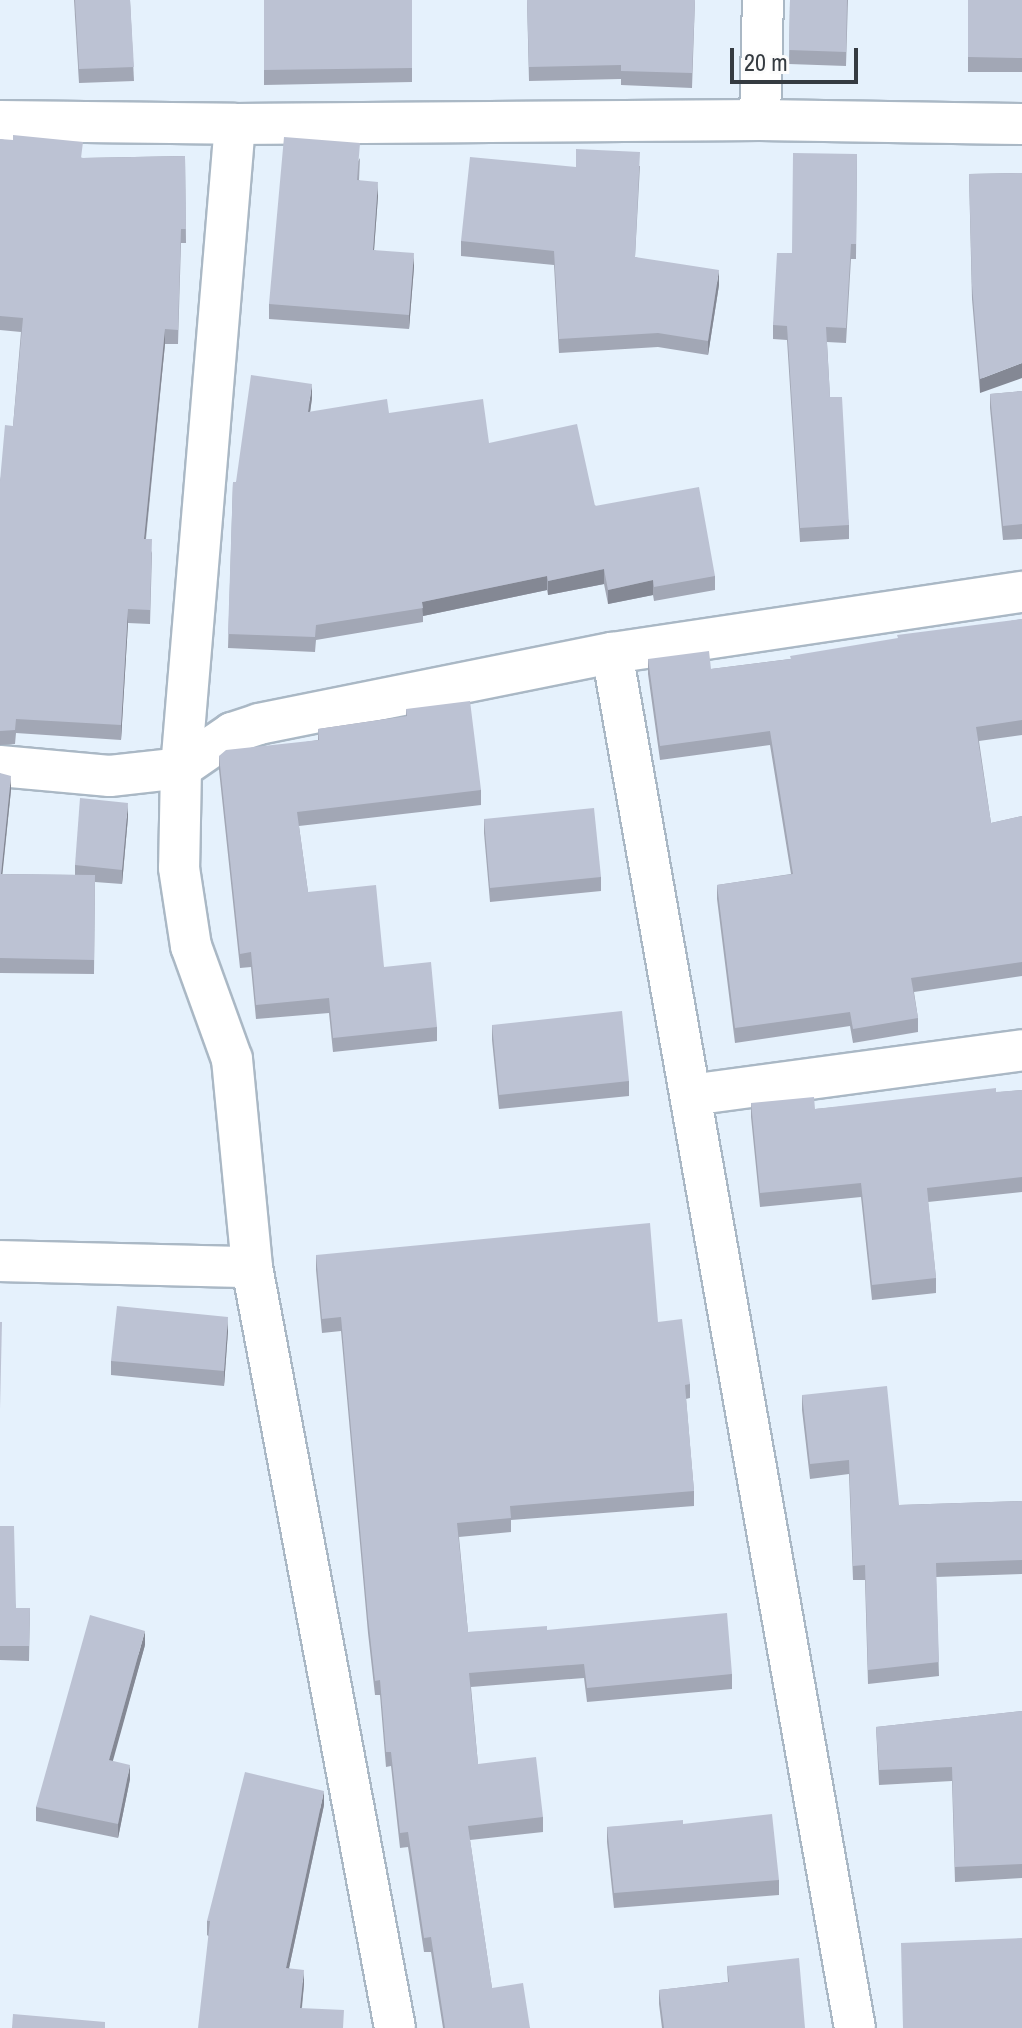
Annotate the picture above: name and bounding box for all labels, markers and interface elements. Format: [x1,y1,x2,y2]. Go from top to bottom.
scale bar [734,32,862,82]
text: 20 m [744,46,788,78]

